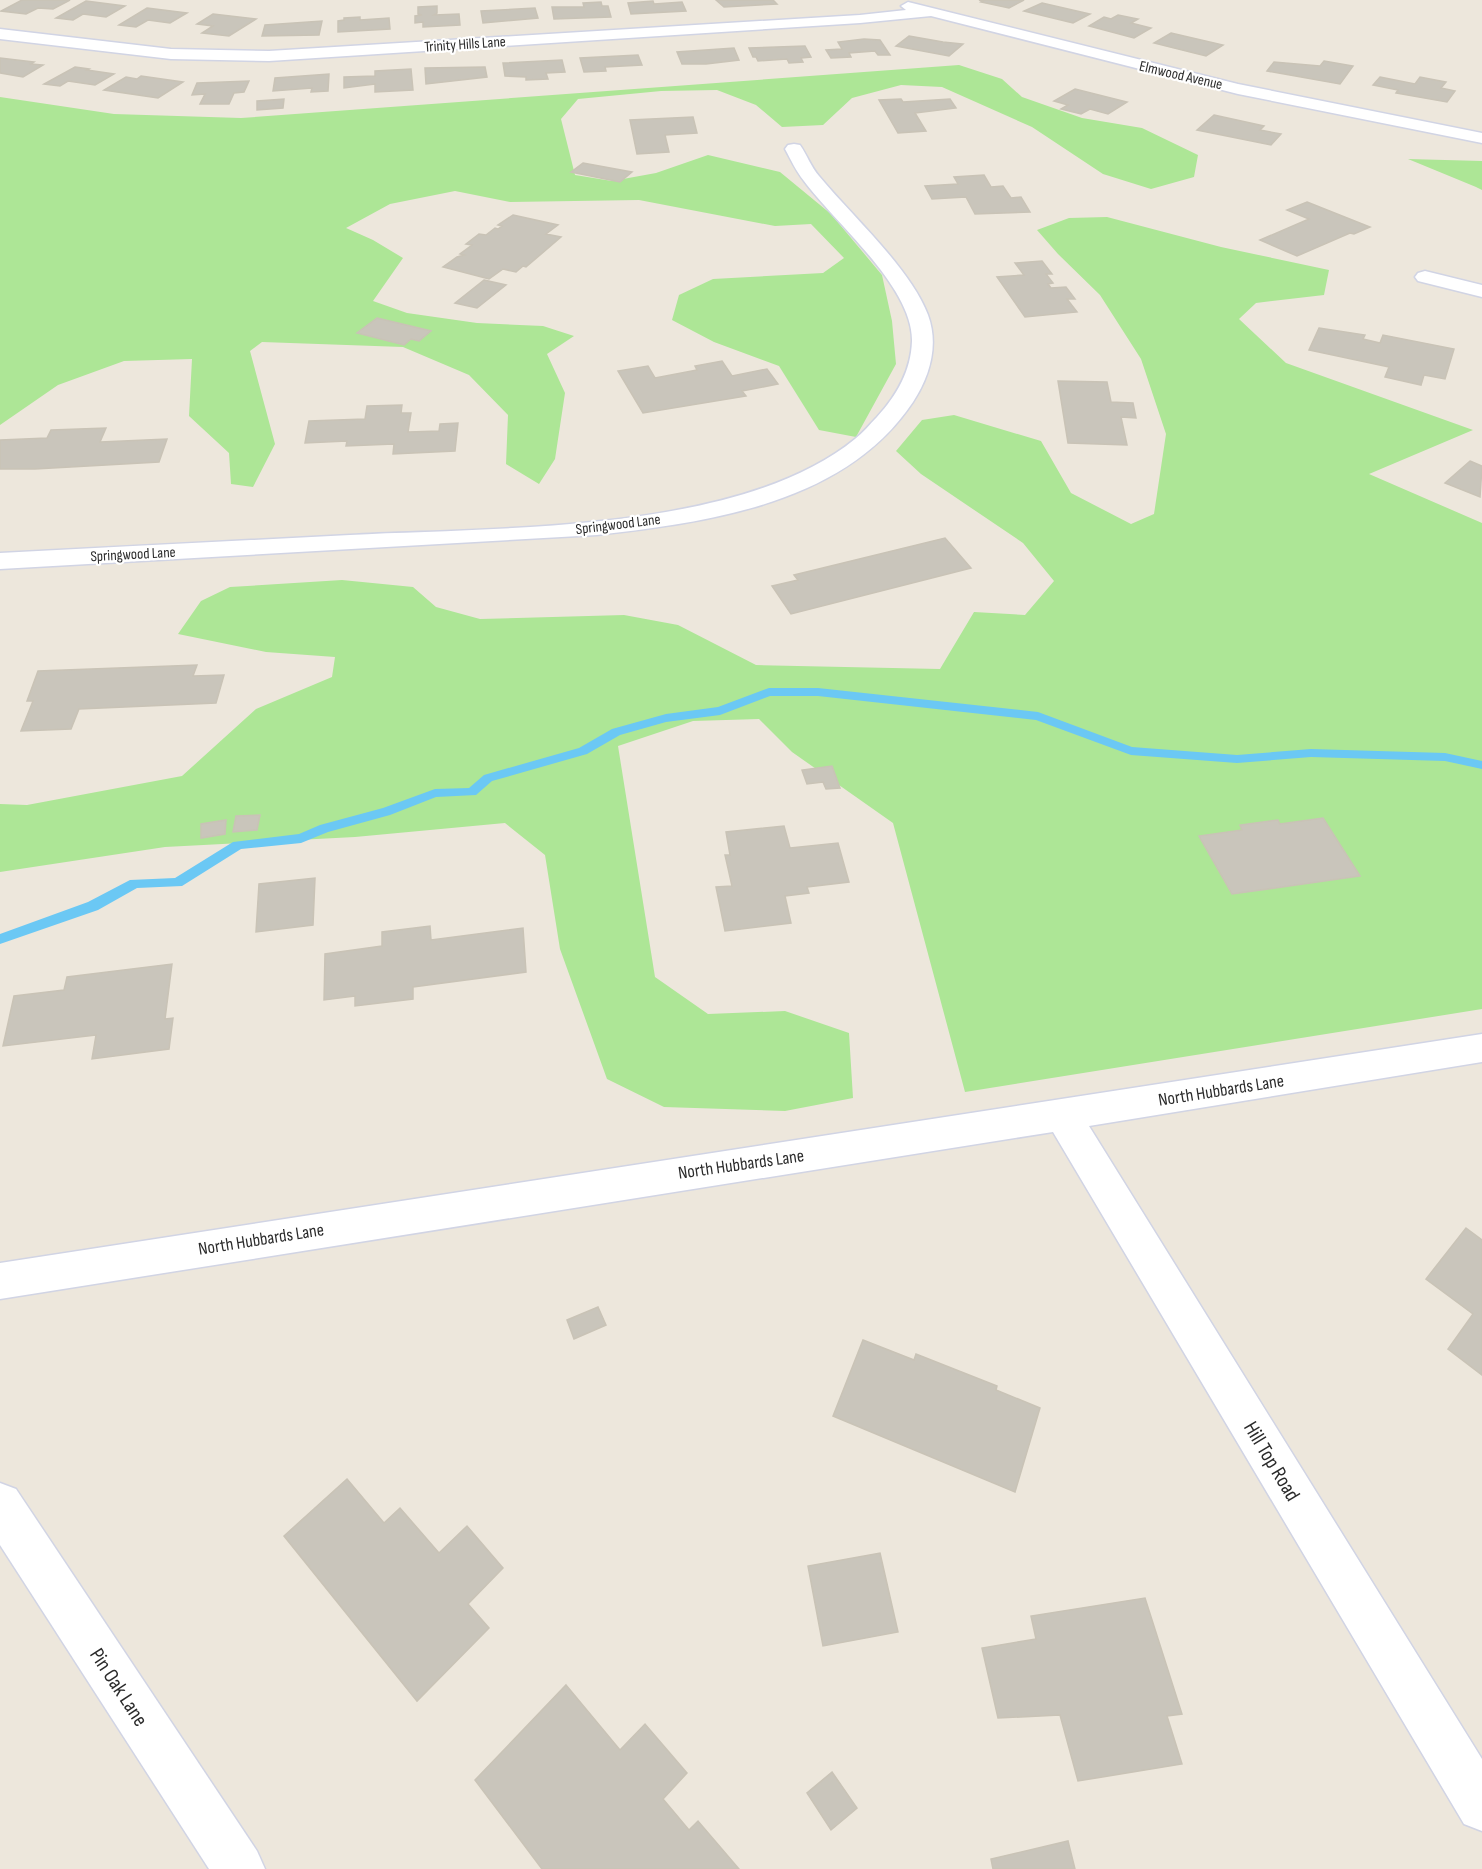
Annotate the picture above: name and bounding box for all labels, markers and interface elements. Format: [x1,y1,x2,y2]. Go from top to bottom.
street label: Trinity Hills Lane [424,32,506,57]
street label: Elmwood Avenue [1137,57,1224,94]
street label: Springwood Lane [575,510,662,539]
street label: Springwood Lane [90,543,176,566]
street label: North Hubbards Lane [1157,1070,1285,1111]
street label: North Hubbards Lane [677,1145,805,1184]
street label: North Hubbards Lane [197,1219,325,1260]
street label: Hill Top Road [1238,1417,1305,1506]
street label: Pin Oak Lane [84,1644,153,1731]

